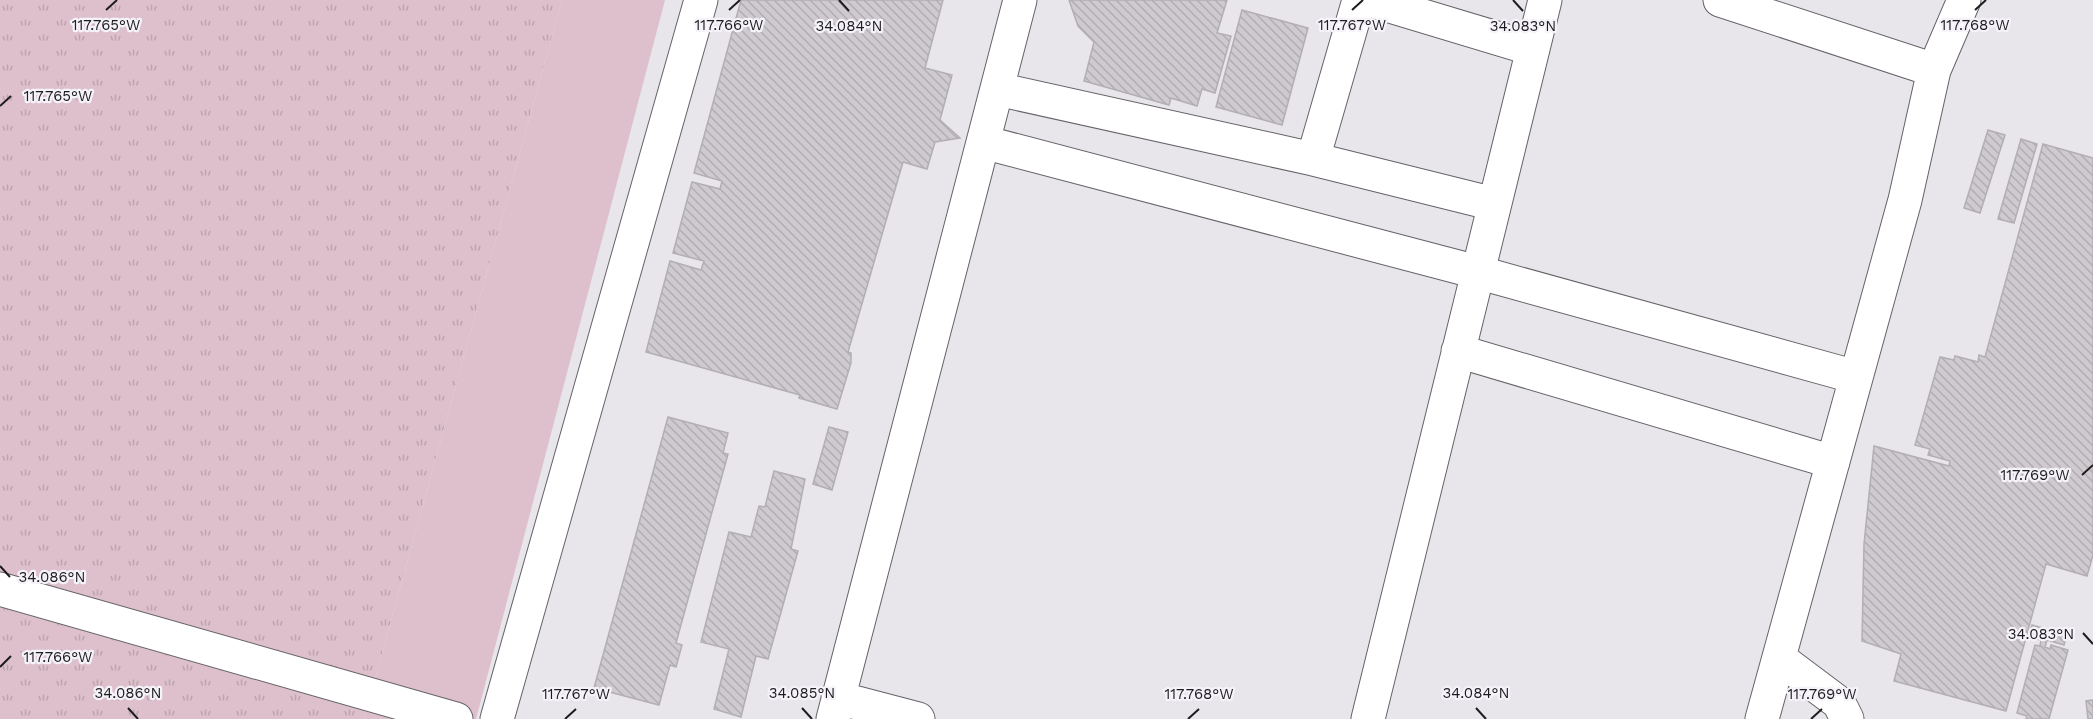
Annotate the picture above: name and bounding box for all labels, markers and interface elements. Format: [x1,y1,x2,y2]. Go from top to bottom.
text: 117.765°W [72,16,140,34]
text: 117.766°W [694,16,764,34]
text: 117.767°W [1318,16,1386,34]
text: 117.768°W [1940,16,2010,34]
text: 34.084°N [815,17,883,35]
text: 34.083°N [1490,17,1556,35]
text: 117.765°W [24,87,92,105]
text: 117.769°W [2000,466,2070,484]
text: 34.086°N [19,568,85,586]
text: 34.083°N [2008,625,2074,643]
text: 117.766°W [23,648,93,666]
text: 34.086°N [95,684,161,702]
text: 34.085°N [769,684,835,702]
text: 34.084°N [1442,684,1510,702]
text: 117.767°W [542,685,610,703]
text: 117.768°W [1164,685,1234,703]
text: 117.769°W [1787,685,1857,703]

